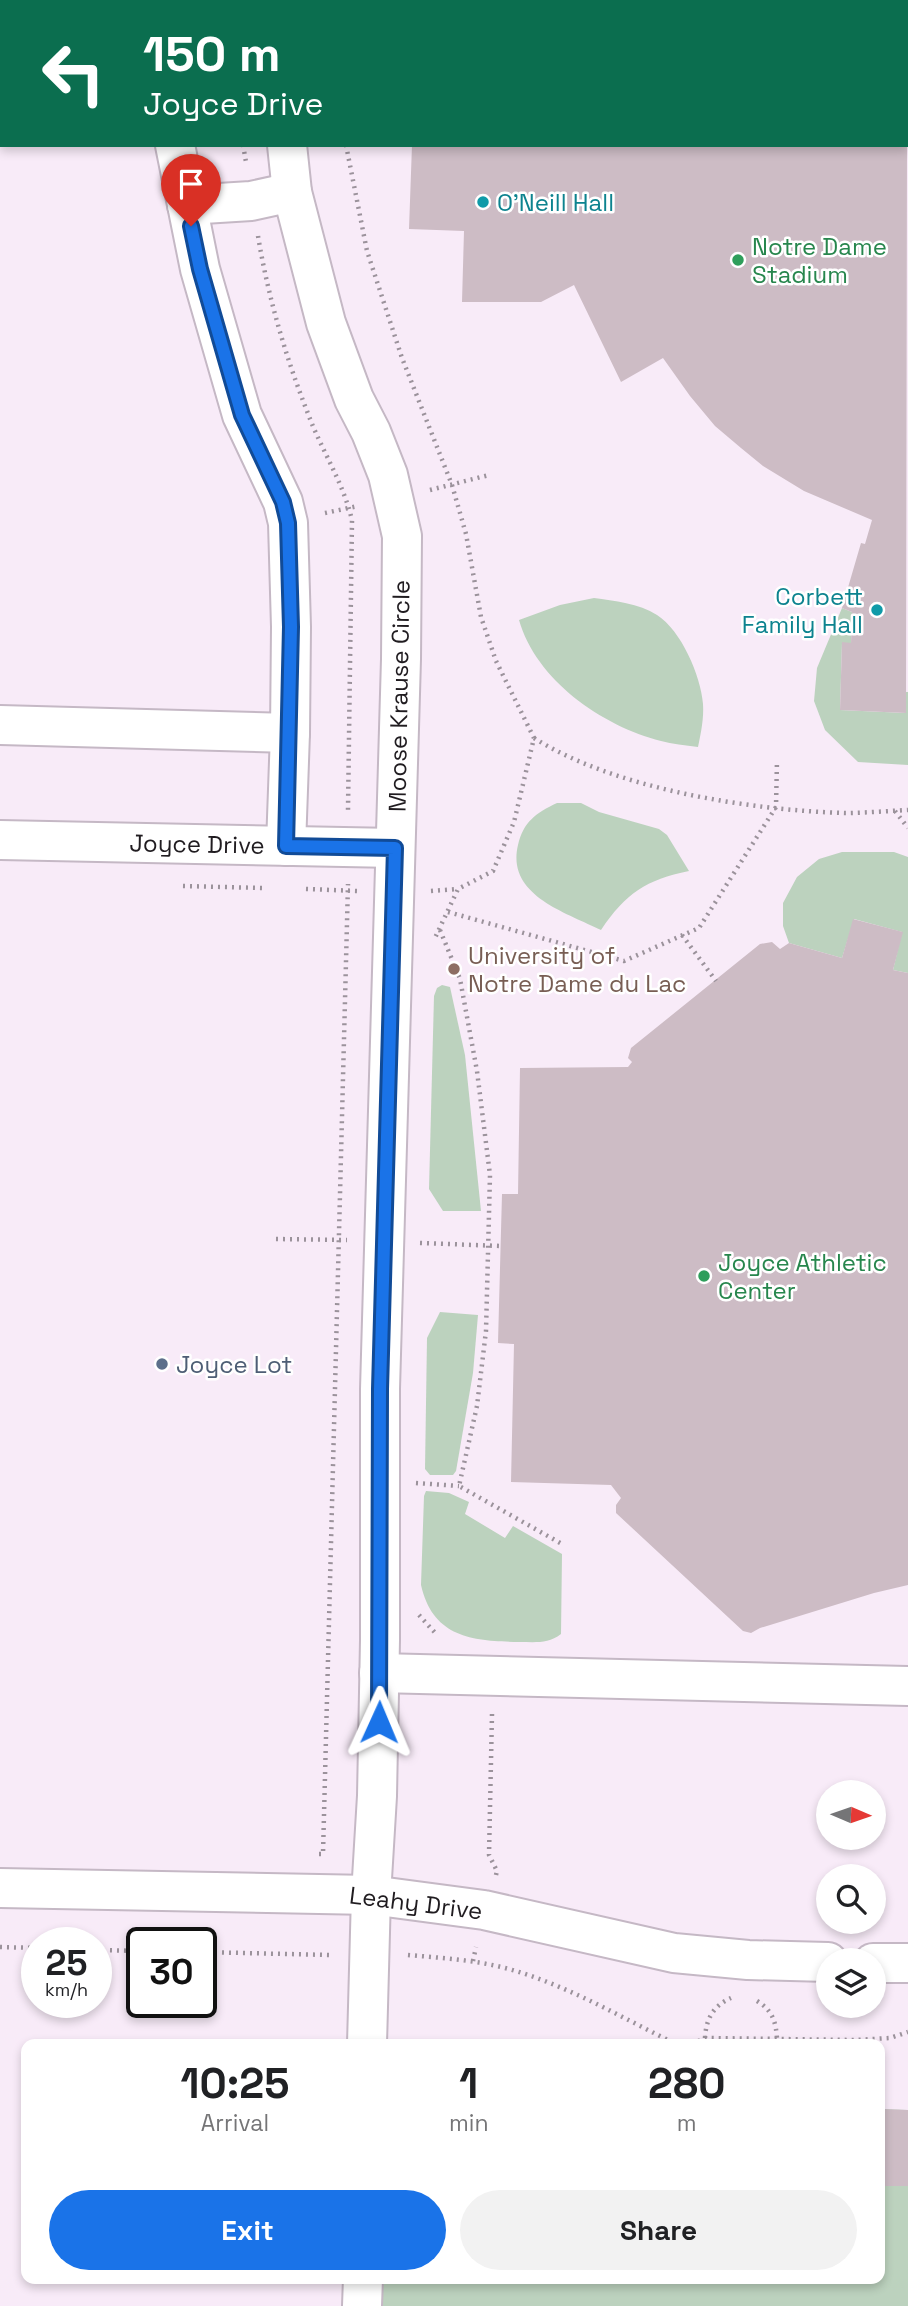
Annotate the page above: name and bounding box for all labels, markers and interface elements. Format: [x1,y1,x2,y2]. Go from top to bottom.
text: 150 m [143,23,281,85]
icon: left [28,28,119,119]
text: Joyce Drive [143,84,323,124]
pin [161,154,221,226]
icon: arrive [172,165,210,203]
place label: O'Neill Hall [497,187,614,218]
marker: O'Neill Hall [475,194,491,210]
place label: Notre Dame Stadium [752,231,887,290]
marker: Notre Dame Stadium [730,252,746,268]
street label: Moose Krause Circle [381,580,417,812]
place label: Corbett Family Hall [742,581,863,640]
marker: Corbett Family Hall [869,602,885,618]
street label: Joyce Drive [129,827,265,861]
place label: University of Notre Dame du Lac [468,940,686,999]
marker: University of Notre Dame du Lac [446,961,462,977]
place label: Joyce Athletic Center [718,1247,887,1306]
marker: Joyce Athletic Center [696,1268,712,1284]
place label: Joyce Lot [176,1349,292,1380]
marker: Joyce Lot [154,1356,170,1372]
position arrow [342,1685,416,1759]
north arrow [816,1780,886,1850]
map controls [816,1780,886,2018]
button: search [816,1864,886,1934]
street label: Leahy Drive [348,1879,484,1927]
speed limit sign: 30 [126,1927,217,2018]
text: 25 [46,1941,87,1985]
button: layers [816,1948,886,2018]
text: km/h [45,1978,88,2001]
text: 10:25 [181,2057,289,2110]
text: 1 [459,2057,478,2110]
text: 280 [648,2057,725,2110]
text: Arrival [201,2108,269,2138]
text: min [449,2108,488,2138]
text: m [677,2108,697,2138]
button: Exit [49,2190,446,2270]
button: Share [460,2190,857,2270]

